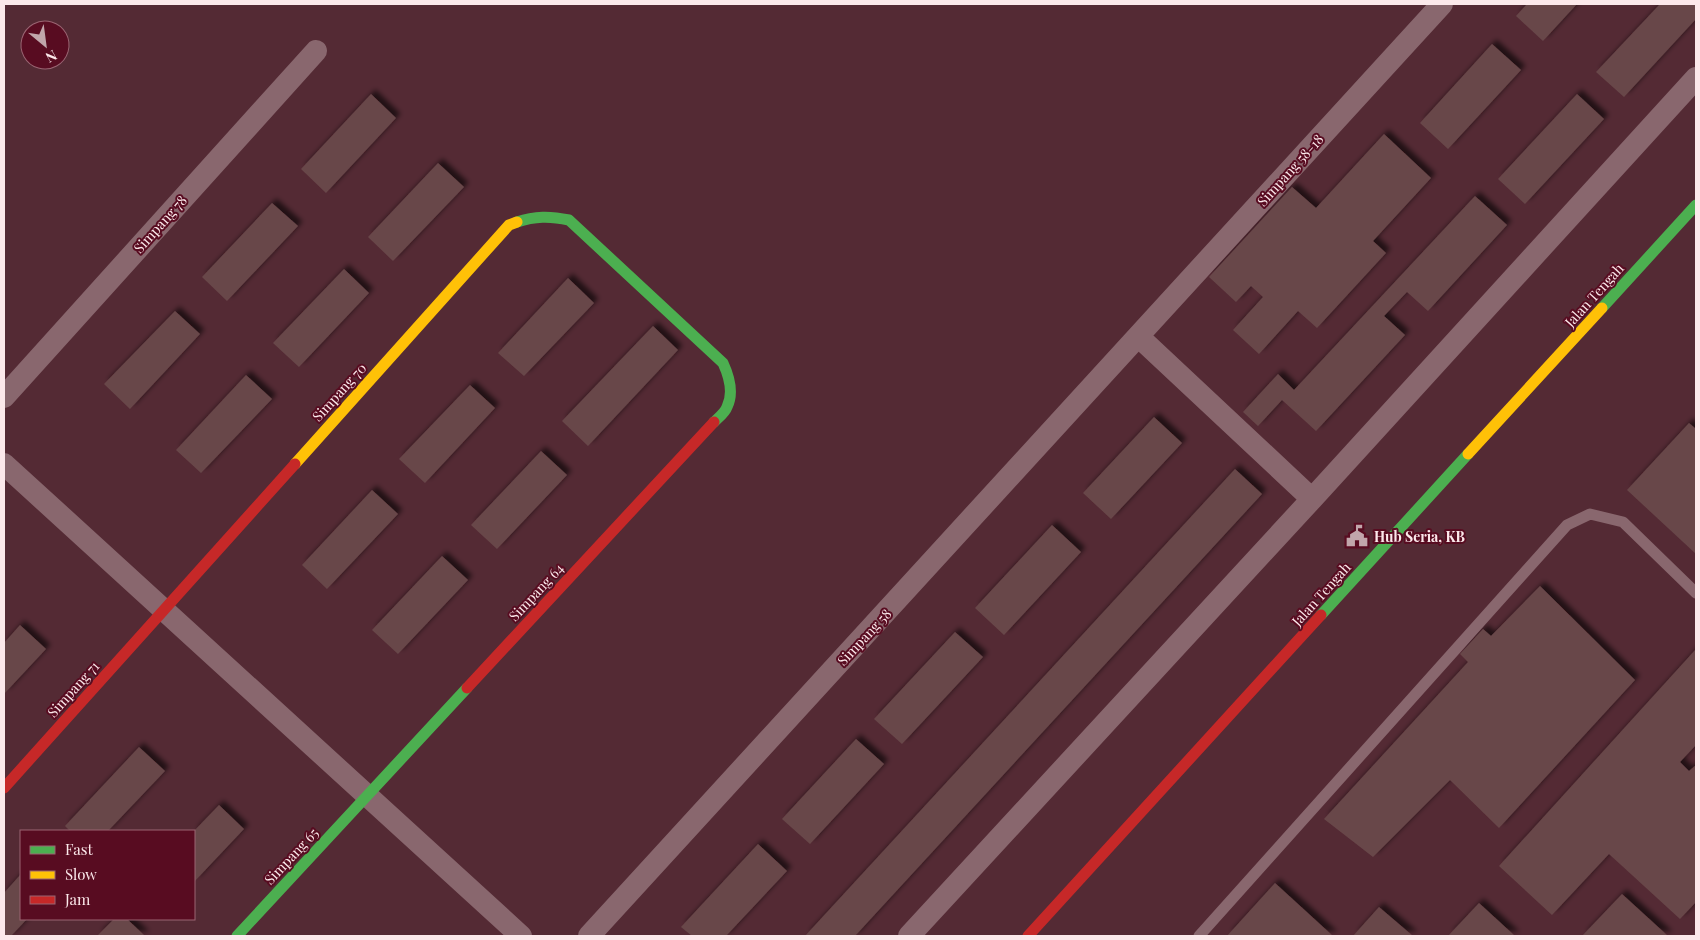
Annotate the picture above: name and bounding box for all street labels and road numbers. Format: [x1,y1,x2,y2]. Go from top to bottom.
street label: Simpang 58-18 [1253,130,1327,210]
street label: Simpang 78 [129,191,191,257]
street label: Jalan Tengah [1560,259,1628,332]
street label: Simpang 70 [308,359,370,425]
street label: Jalan Tengah [1287,558,1355,631]
street label: Simpang 64 [504,559,568,625]
street label: Simpang 58 [833,604,895,670]
street label: Simpang 71 [43,657,103,721]
street label: Simpang 65 [260,823,322,889]

